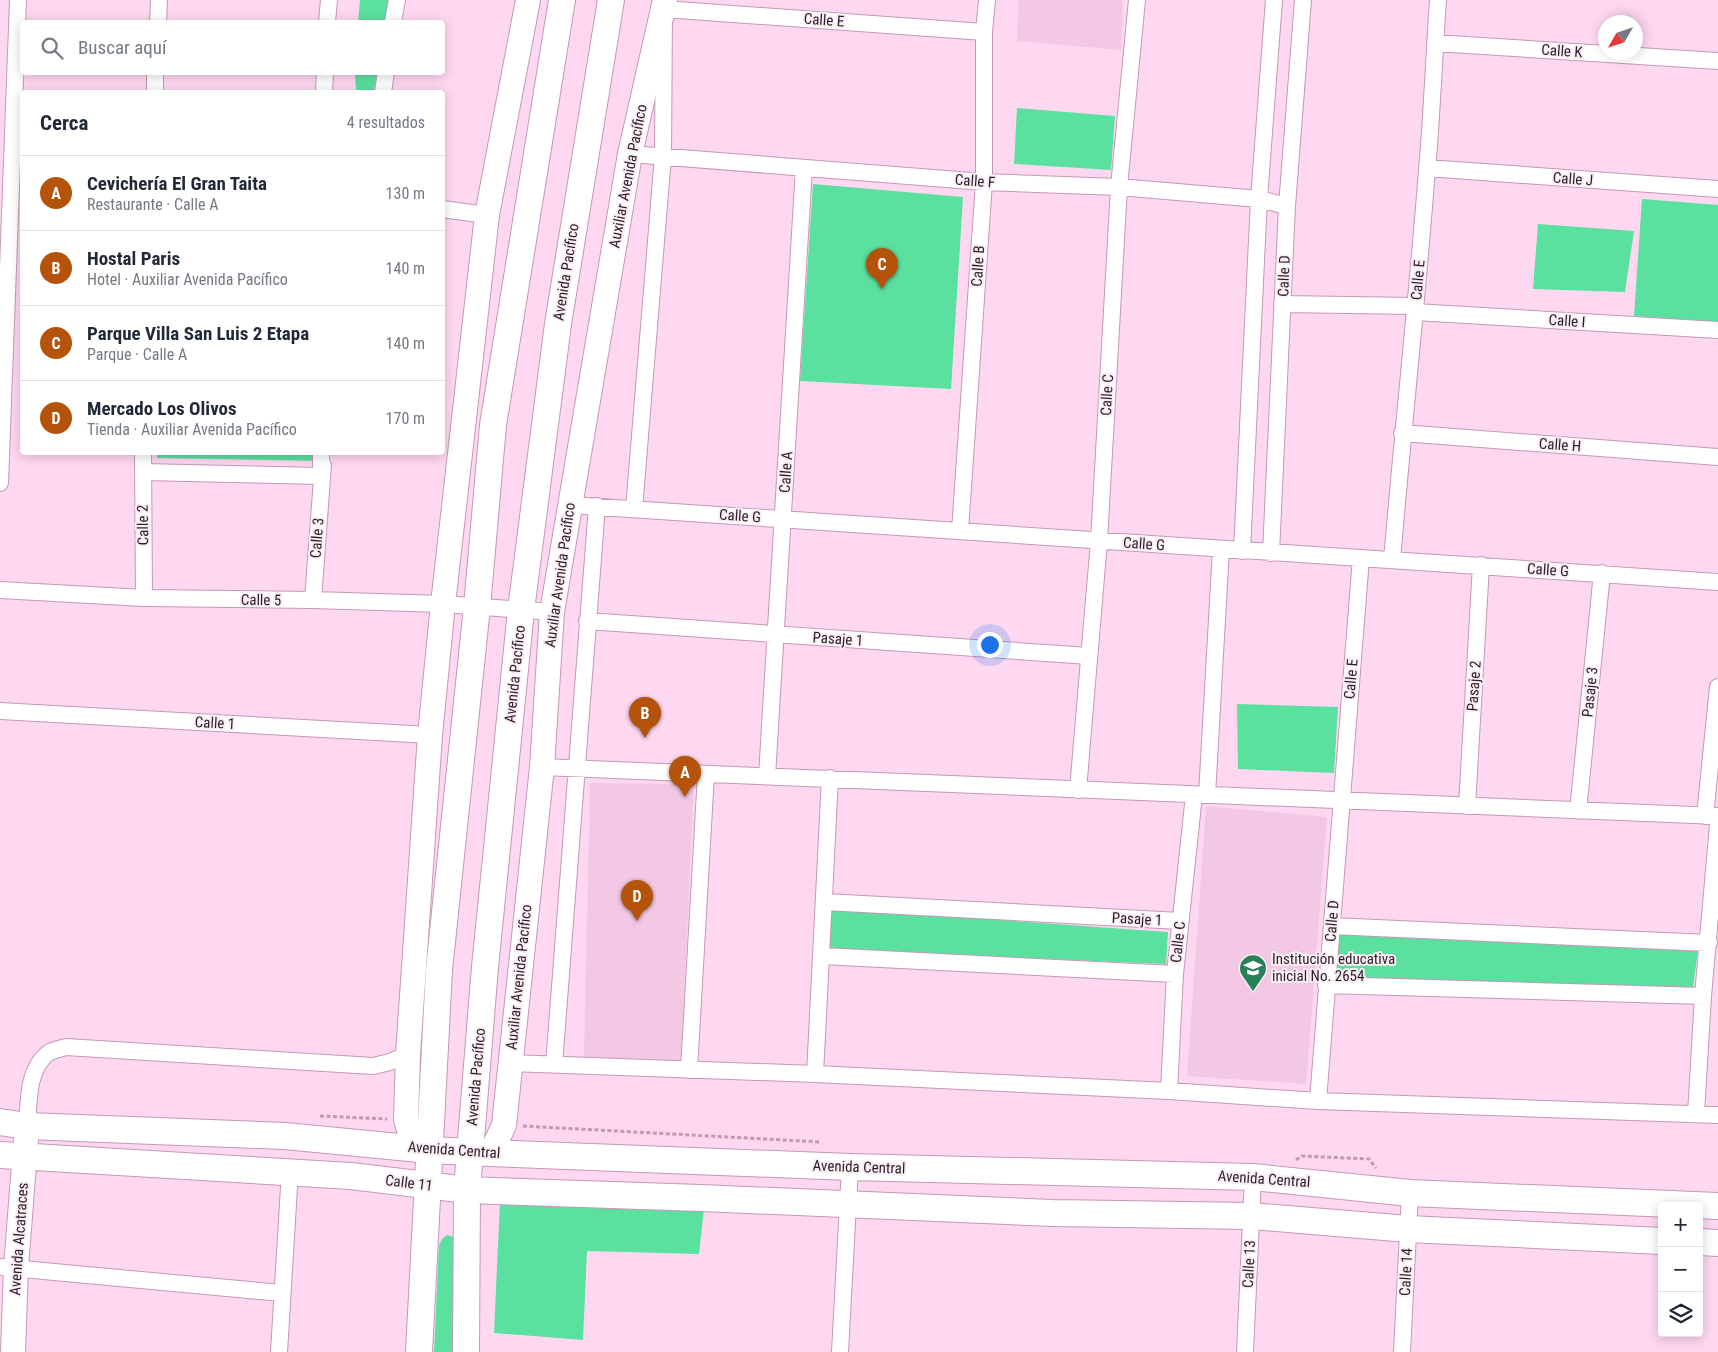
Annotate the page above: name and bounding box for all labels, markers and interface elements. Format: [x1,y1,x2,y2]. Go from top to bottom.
street label: Calle E [803,10,845,30]
north arrow [1598,15,1643,60]
search box [20,20,445,75]
icon: search [38,34,66,62]
text: Buscar aquí [78,36,167,59]
street label: Calle K [1541,41,1584,61]
street label: Auxiliar Avenida Pacífico [605,103,651,249]
text: Cerca [40,111,88,135]
text: 4 resultados [347,113,425,132]
street label: Calle J [1552,169,1594,189]
street label: Calle F [954,171,996,191]
text: Cevichería El Gran Taita [87,172,267,195]
text: A [51,184,61,203]
text: 130 m [386,184,425,203]
text: Restaurante · Calle A [87,195,218,214]
street label: Avenida Pacífico [549,222,583,322]
street label: Calle B [968,245,988,287]
text: Hostal Paris [87,247,180,270]
pin: C [866,248,898,289]
street label: Calle D [1274,255,1294,297]
text: B [52,259,60,278]
text: 140 m [386,259,425,278]
street label: Calle E [1407,259,1429,301]
text: Hotel · Auxiliar Avenida Pacífico [87,270,288,289]
street label: Calle I [1548,311,1586,331]
text: Parque Villa San Luis 2 Etapa [87,322,309,345]
text: C [51,334,61,353]
text: 140 m [386,334,425,353]
text: Parque · Calle A [87,345,187,364]
street label: Calle C [1097,374,1117,416]
text: Mercado Los Olivos [87,397,237,420]
text: D [51,409,61,428]
text: 170 m [386,409,425,428]
text: Tienda · Auxiliar Avenida Pacífico [87,420,297,439]
street label: Calle H [1538,435,1582,455]
street label: Calle A [776,450,796,493]
street label: Auxiliar Avenida Pacífico [541,501,579,649]
street label: Calle 2 [134,505,152,545]
street label: Calle G [718,506,762,526]
street label: Calle 3 [307,517,327,559]
street label: Calle G [1122,534,1166,554]
street label: Calle G [1526,560,1570,580]
street label: Calle 5 [241,591,281,609]
street label: Avenida Pacífico [501,624,529,724]
street label: Pasaje 1 [812,628,864,650]
your location [977,632,1003,658]
street label: Calle E [1340,658,1362,700]
street label: Pasaje 2 [1463,660,1485,712]
street label: Pasaje 3 [1578,666,1602,718]
pin: B [629,697,661,738]
street label: Calle 1 [194,713,236,733]
pin: A [669,756,701,797]
pin: D [621,880,653,921]
street label: Calle D [1321,899,1343,943]
street label: Auxiliar Avenida Pacífico [502,903,536,1051]
street label: Pasaje 1 [1111,909,1163,929]
street label: Calle C [1167,920,1189,964]
place label: Institución educativa inicial No. 2654 [1272,950,1395,985]
school or university icon: Institución educativa inicial No. 2654 [1238,953,1268,992]
street label: Avenida Pacífico [463,1027,489,1127]
street label: Avenida Central [407,1138,501,1162]
street label: Avenida Central [812,1156,906,1178]
street label: Avenida Central [1217,1167,1311,1191]
street label: Calle 11 [384,1171,434,1195]
street label: Avenida Alcatraces [6,1182,32,1296]
map controls [1658,1202,1703,1337]
button: + [1658,1202,1703,1247]
street label: Calle 13 [1239,1240,1259,1288]
button: − [1658,1247,1703,1292]
street label: Calle 14 [1396,1248,1416,1296]
button: layers [1658,1292,1703,1337]

